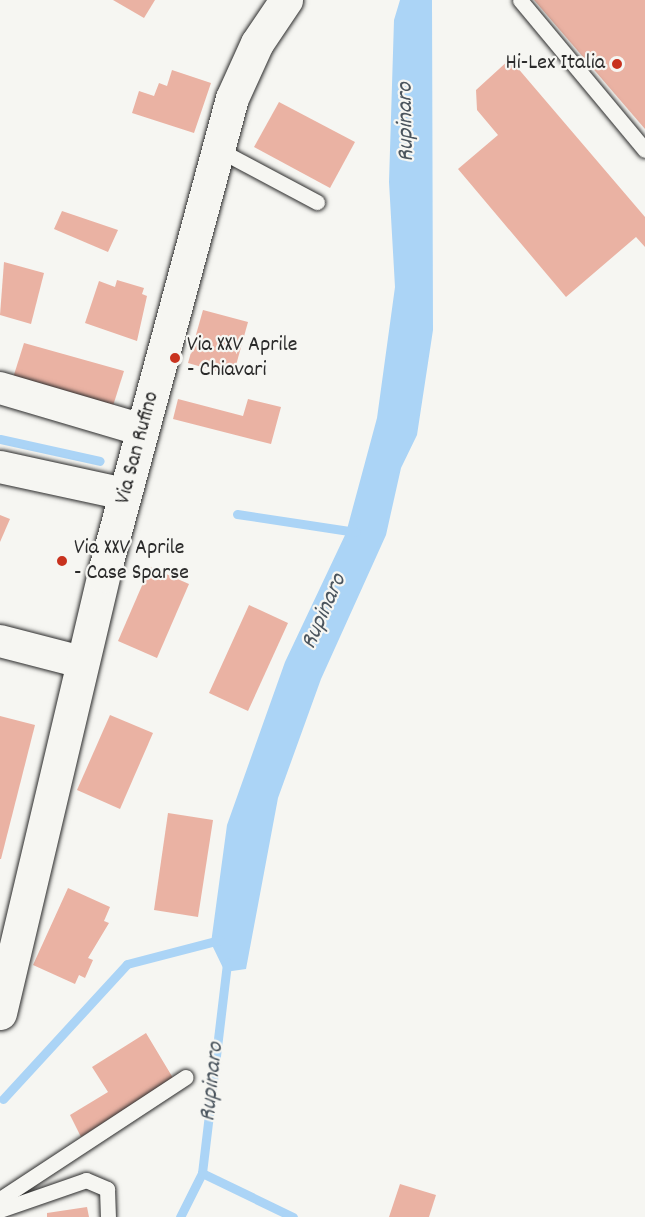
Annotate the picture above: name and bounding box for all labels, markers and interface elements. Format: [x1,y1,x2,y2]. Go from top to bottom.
place label: Hi-Lex Italia [505,51,605,77]
marker: Hi-Lex Italia [610,57,624,71]
water label: Rupinaro [392,82,422,162]
place label: Via XXV Aprile - Chiavari [187,332,297,384]
marker: Via XXV Aprile - Chiavari [168,351,182,365]
street label: Via San Rufino [110,389,166,507]
place label: Via XXV Aprile - Case Sparse [74,535,189,586]
marker: Via XXV Aprile - Case Sparse [55,554,69,568]
water label: Rupinaro [296,570,354,654]
water label: Rupinaro [195,1041,231,1123]

